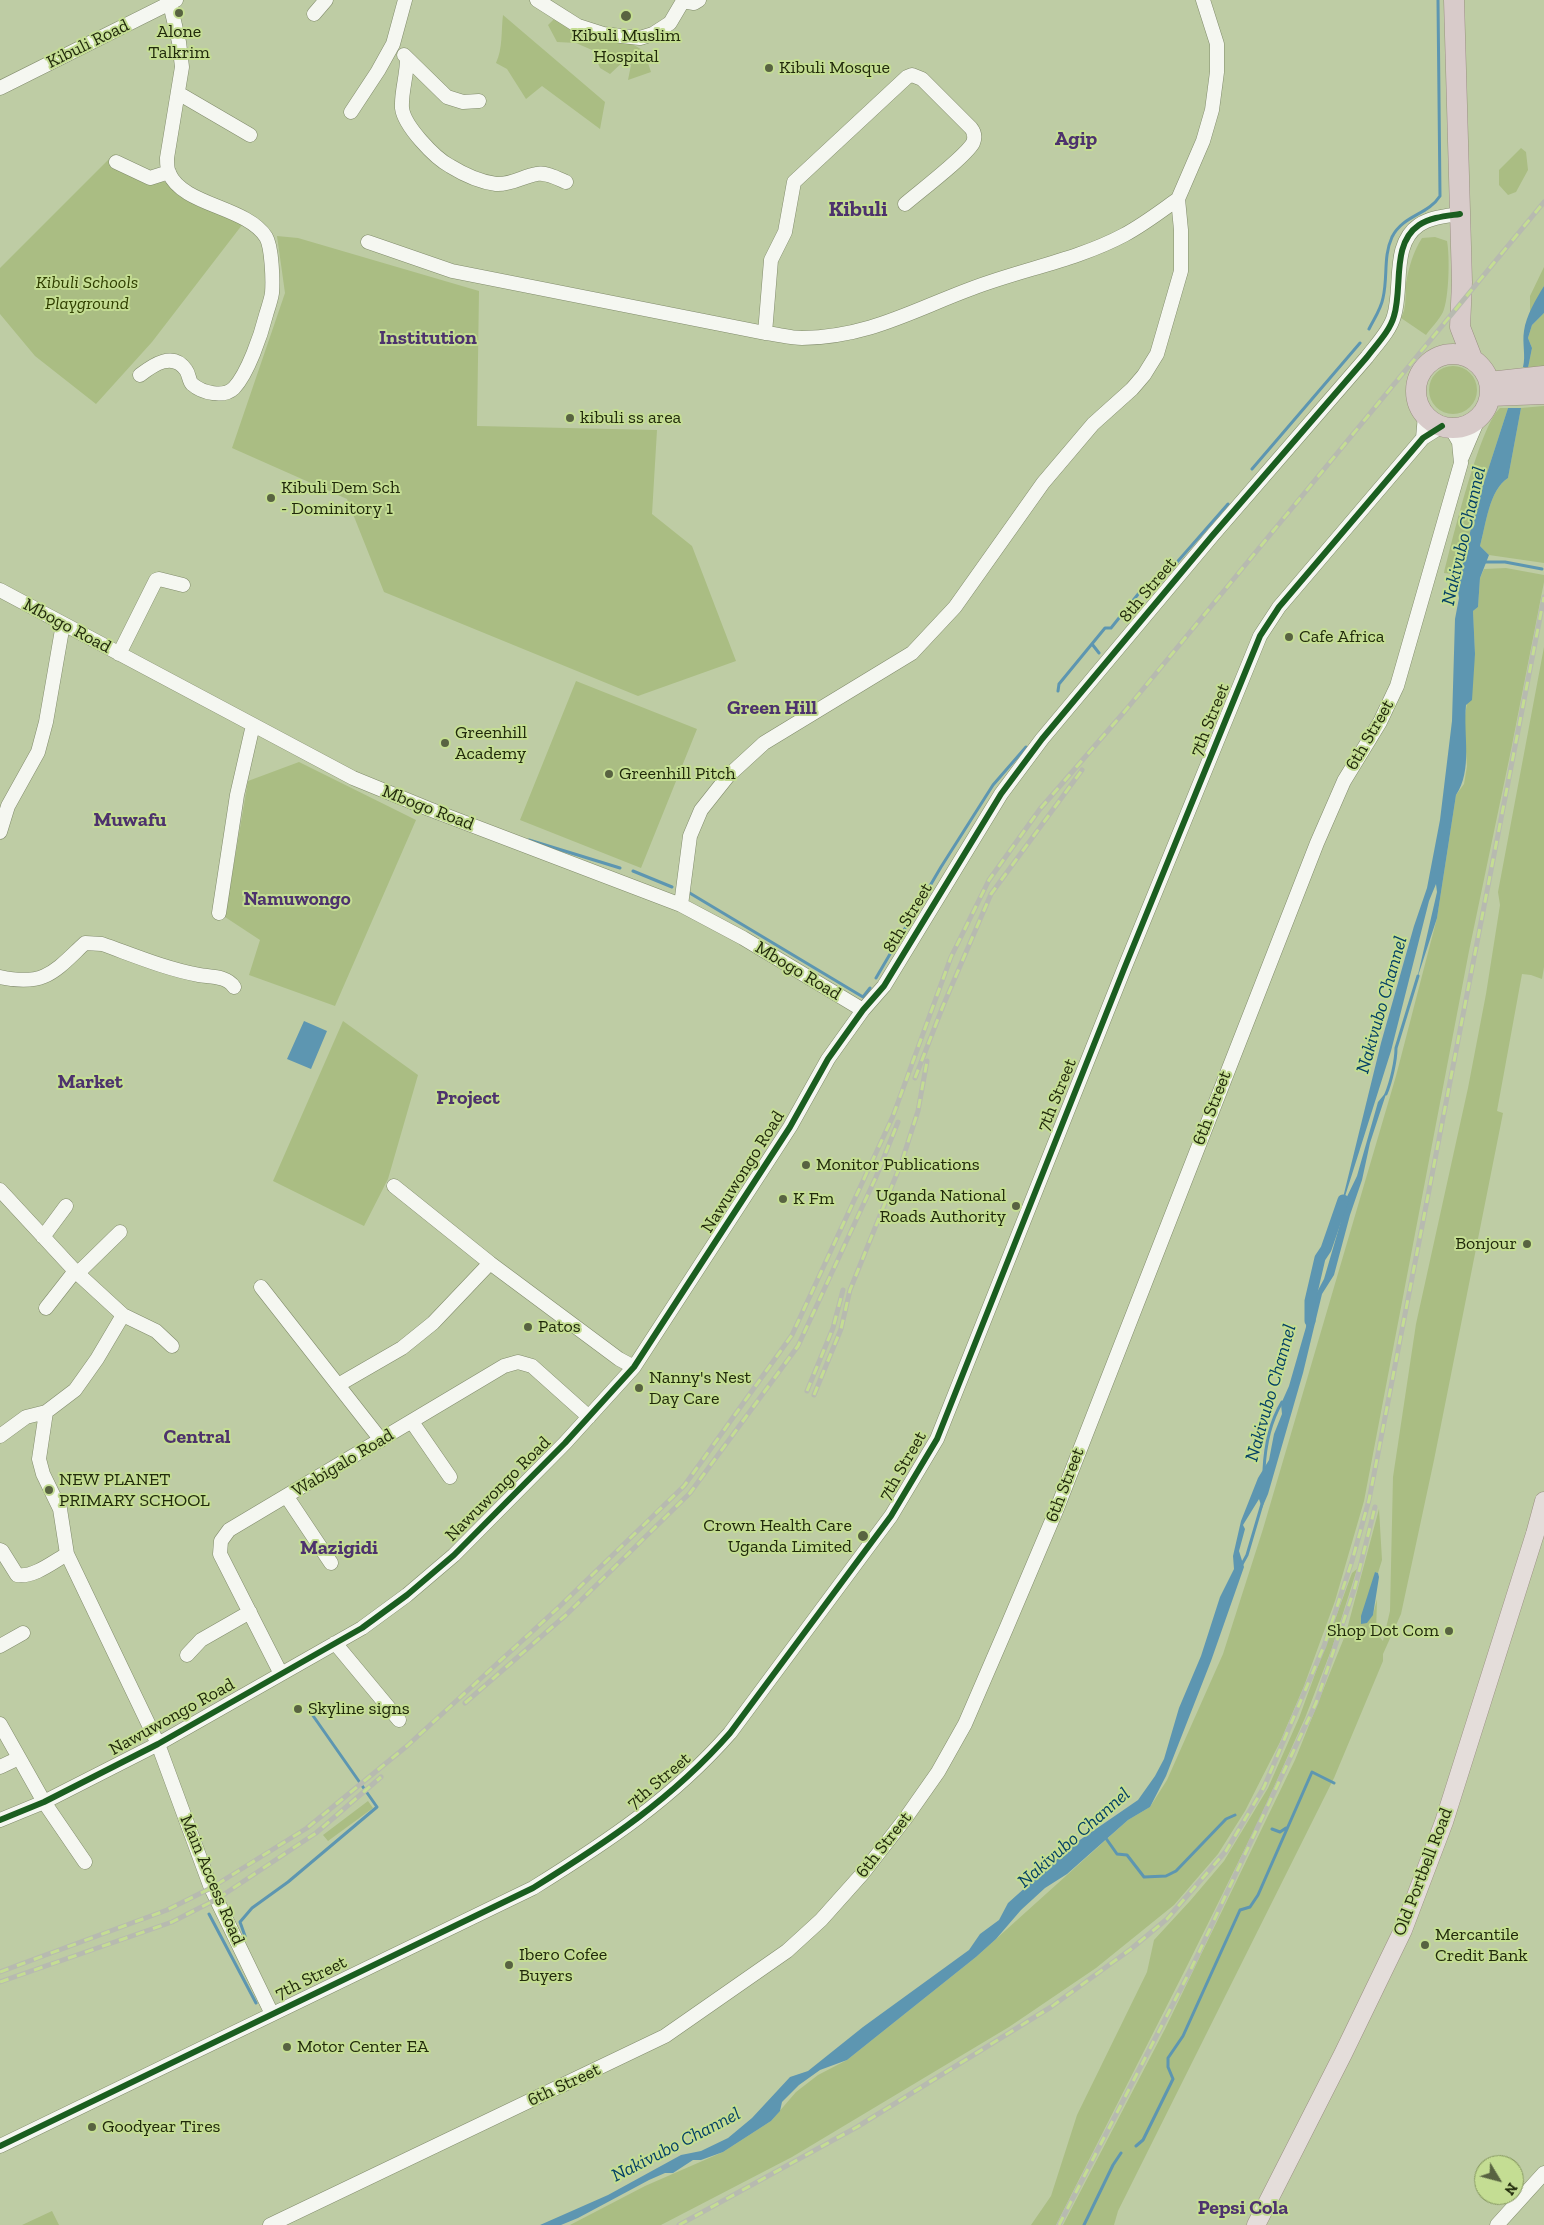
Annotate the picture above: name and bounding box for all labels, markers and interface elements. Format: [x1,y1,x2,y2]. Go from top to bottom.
marker: Alone Talkrim [173,7,185,19]
marker: Kibuli Muslim Hospital [619,9,633,23]
street label: Kibuli Road [43,15,133,73]
place label: Alone Talkrim [148,21,210,64]
place label: Kibuli Muslim Hospital [571,25,681,68]
place label: Kibuli Mosque [779,57,890,79]
marker: Kibuli Mosque [763,62,775,74]
district label: Agip [1055,127,1097,151]
district label: Kibuli [828,197,888,223]
park label: Kibuli Schools Playground [36,272,138,314]
district label: Institution [379,326,477,350]
place label: kibuli ss area [580,407,681,429]
marker: kibuli ss area [564,412,576,424]
water label: Nakivubo Channel [1437,464,1491,608]
place label: Kibuli Dem Sch - Dominitory 1 [281,477,400,520]
marker: Kibuli Dem Sch - Dominitory 1 [265,492,277,504]
street label: 8th Street [1115,553,1181,627]
street label: Mbogo Road [19,594,115,658]
place label: Cafe Africa [1299,626,1384,648]
marker: Cafe Africa [1283,631,1295,643]
street label: 7th Street [1186,680,1234,760]
district label: Green Hill [727,696,817,720]
street label: 6th Street [1341,696,1399,774]
place label: Greenhill Academy [455,722,527,764]
marker: Greenhill Academy [439,737,451,749]
place label: Greenhill Pitch [619,763,735,785]
marker: Greenhill Pitch [603,768,615,780]
street label: Mbogo Road [379,781,477,835]
district label: Muwafu [94,808,166,832]
street label: 8th Street [879,879,937,957]
district label: Namuwongo [243,889,351,911]
water label: Nakivubo Channel [1352,934,1412,1076]
street label: Mbogo Road [751,937,845,1005]
street label: 7th Street [1033,1055,1081,1135]
street label: 6th Street [1188,1068,1236,1148]
district label: Market [57,1070,123,1094]
district label: Project [436,1086,500,1110]
street label: Nawuwongo Road [697,1107,789,1237]
place label: Monitor Publications [816,1154,980,1176]
marker: Monitor Publications [800,1159,812,1171]
place label: Uganda National Roads Authority [876,1185,1006,1228]
place label: K Fm [793,1188,834,1210]
marker: K Fm [777,1193,789,1205]
marker: Uganda National Roads Authority [1010,1200,1022,1212]
place label: Bonjour [1455,1233,1517,1255]
marker: Bonjour [1521,1238,1533,1250]
place label: Patos [538,1316,581,1338]
marker: Patos [522,1321,534,1333]
water label: Nakivubo Channel [1241,1322,1301,1464]
place label: Nanny's Nest Day Care [649,1367,751,1410]
marker: Nanny's Nest Day Care [633,1382,645,1394]
street label: Wabigalo Road [288,1424,398,1502]
district label: Central [164,1425,230,1449]
street label: 7th Street [874,1427,932,1505]
street label: Nawuwongo Road [441,1432,555,1546]
street label: 6th Street [1041,1445,1089,1525]
place label: NEW PLANET PRIMARY SCHOOL [59,1469,210,1512]
marker: NEW PLANET PRIMARY SCHOOL [43,1484,55,1496]
place label: Crown Health Care Uganda Limited [703,1515,852,1558]
marker: Crown Health Care Uganda Limited [856,1529,870,1543]
district label: Mazigidi [300,1536,378,1560]
place label: Shop Dot Com [1327,1620,1439,1642]
marker: Shop Dot Com [1443,1625,1455,1637]
street label: Nawuwongo Road [106,1674,238,1760]
place label: Skyline signs [308,1698,410,1720]
marker: Skyline signs [292,1703,304,1715]
street label: 7th Street [623,1748,695,1814]
water label: Nakivubo Channel [1013,1783,1135,1893]
street label: Old Portbell Road [1389,1805,1457,1939]
street label: 6th Street [852,1808,916,1882]
street label: Main Access Road [175,1812,249,1948]
place label: Mercantile Credit Bank [1435,1924,1528,1966]
marker: Mercantile Credit Bank [1419,1939,1431,1951]
place label: Ibero Cofee Buyers [519,1944,607,1986]
street label: 7th Street [272,1951,350,2005]
marker: Ibero Cofee Buyers [503,1959,515,1971]
place label: Motor Center EA [297,2036,429,2058]
marker: Motor Center EA [281,2041,293,2053]
street label: 6th Street [524,2059,604,2111]
water label: Nakivubo Channel [608,2103,744,2187]
place label: Goodyear Tires [102,2116,220,2138]
marker: Goodyear Tires [86,2121,98,2133]
north arrow [1474,2155,1524,2205]
text: N [1501,2179,1521,2198]
district label: Pepsi Cola [1198,2196,1288,2220]

